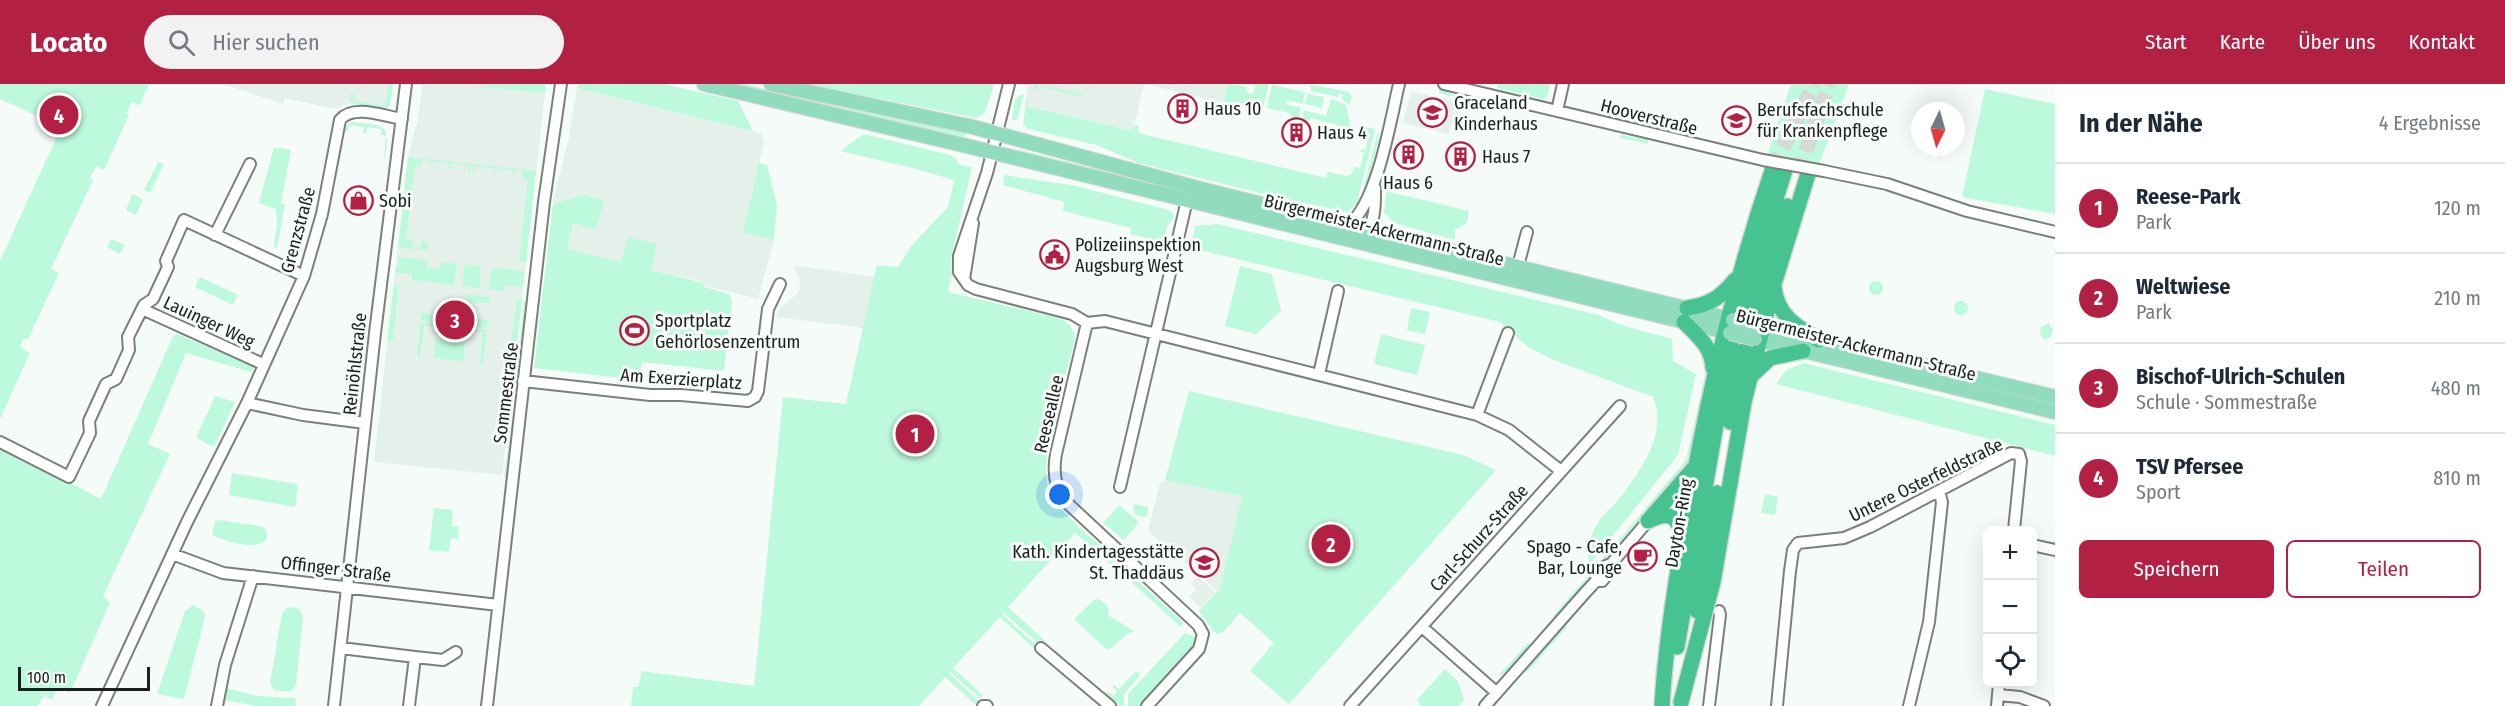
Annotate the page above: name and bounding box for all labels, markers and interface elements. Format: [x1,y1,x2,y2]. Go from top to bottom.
search box [144,15,564,69]
text: Locato [30,26,108,59]
icon: search [165,26,198,59]
text: Hier suchen [213,29,320,56]
text: Start [2145,29,2187,55]
text: Karte [2220,29,2265,55]
text: Über uns [2298,29,2375,55]
text: Kontakt [2408,29,2475,55]
place label: Graceland Kinderhaus [1454,92,1538,135]
pin: 4 [40,93,78,138]
building icon: Haus 10 [1167,93,1199,125]
street label: Hooverstraße [1598,94,1700,140]
school or university icon: Graceland Kinderhaus [1417,97,1449,129]
place label: Haus 10 [1204,98,1261,120]
place label: Berufsfachschule für Krankenpflege [1757,99,1888,142]
north arrow [1911,102,1965,156]
school or university icon: Berufsfachschule für Krankenpflege [1720,104,1752,136]
text: In der Nähe [2079,108,2203,139]
text: 4 Ergebnisse [2379,111,2481,135]
building icon: Haus 4 [1280,117,1312,149]
place label: Haus 4 [1317,122,1367,144]
building icon: Haus 6 [1392,138,1424,170]
building icon: Haus 7 [1445,141,1477,173]
place label: Haus 7 [1482,146,1530,168]
place label: Haus 6 [1383,172,1433,194]
text: Reese-Park [2136,183,2241,210]
street label: Grenzstraße [276,184,320,275]
shop icon: Sobi [342,185,374,217]
place label: Sobi [379,190,412,212]
street label: Bürgermeister-Ackermann-Straße [1262,190,1506,270]
text: 1 [2094,196,2103,220]
text: 120 m [2434,196,2481,220]
text: Park [2136,210,2172,234]
place label: Polizeiinspektion Augsburg West [1075,234,1201,277]
public building icon: Polizeiinspektion Augsburg West [1038,239,1070,271]
text: Weltwiese [2136,273,2230,300]
text: 2 [2094,286,2103,310]
text: 210 m [2434,286,2481,310]
street label: Lauinger Weg [160,291,259,353]
pin: 3 [436,298,474,342]
text: Park [2136,300,2172,324]
street label: Bürgermeister-Ackermann-Straße [1734,305,1978,385]
place label: Sportplatz Gehörlosenzentrum [655,310,800,353]
street label: Reinöhlstraße [339,312,371,416]
sports icon: Sportplatz Gehörlosenzentrum [618,315,650,347]
street label: Sommestraße [489,341,523,445]
text: Bischof-Ulrich-Schulen [2136,363,2345,390]
street label: Am Exerzierplatz [620,364,742,394]
street label: Reeseallee [1029,373,1069,455]
text: 3 [2094,376,2103,400]
text: 480 m [2431,376,2481,400]
text: Schule · Sommestraße [2136,390,2317,414]
pin: 1 [896,412,934,456]
street label: Untere Osterfeldstraße [1845,433,2007,527]
text: TSV Pfersee [2136,453,2243,480]
text: 4 [2093,466,2104,490]
text: 810 m [2433,466,2481,490]
street label: Dayton-Ring [1660,476,1698,569]
your location [1045,480,1074,509]
street label: Carl-Schurz-Straße [1425,480,1533,596]
text: Sport [2136,480,2181,504]
pin: 2 [1312,522,1350,566]
map controls [1983,526,2037,688]
button: + [1983,526,2037,580]
place label: Spago - Cafe, Bar, Lounge [1527,536,1622,579]
button: Speichern [2079,540,2274,598]
button: Teilen [2286,540,2481,598]
place label: Kath. Kindertagesstätte St. Thaddäus [1012,541,1184,584]
cafe icon: Spago - Cafe, Bar, Lounge [1627,541,1659,573]
school or university icon: Kath. Kindertagesstätte St. Thaddäus [1189,546,1221,578]
street label: Offinger Straße [279,551,393,587]
button: − [1983,580,2037,634]
button: locate [1983,634,2037,688]
scale bar [18,664,150,692]
text: 100 m [27,668,66,687]

